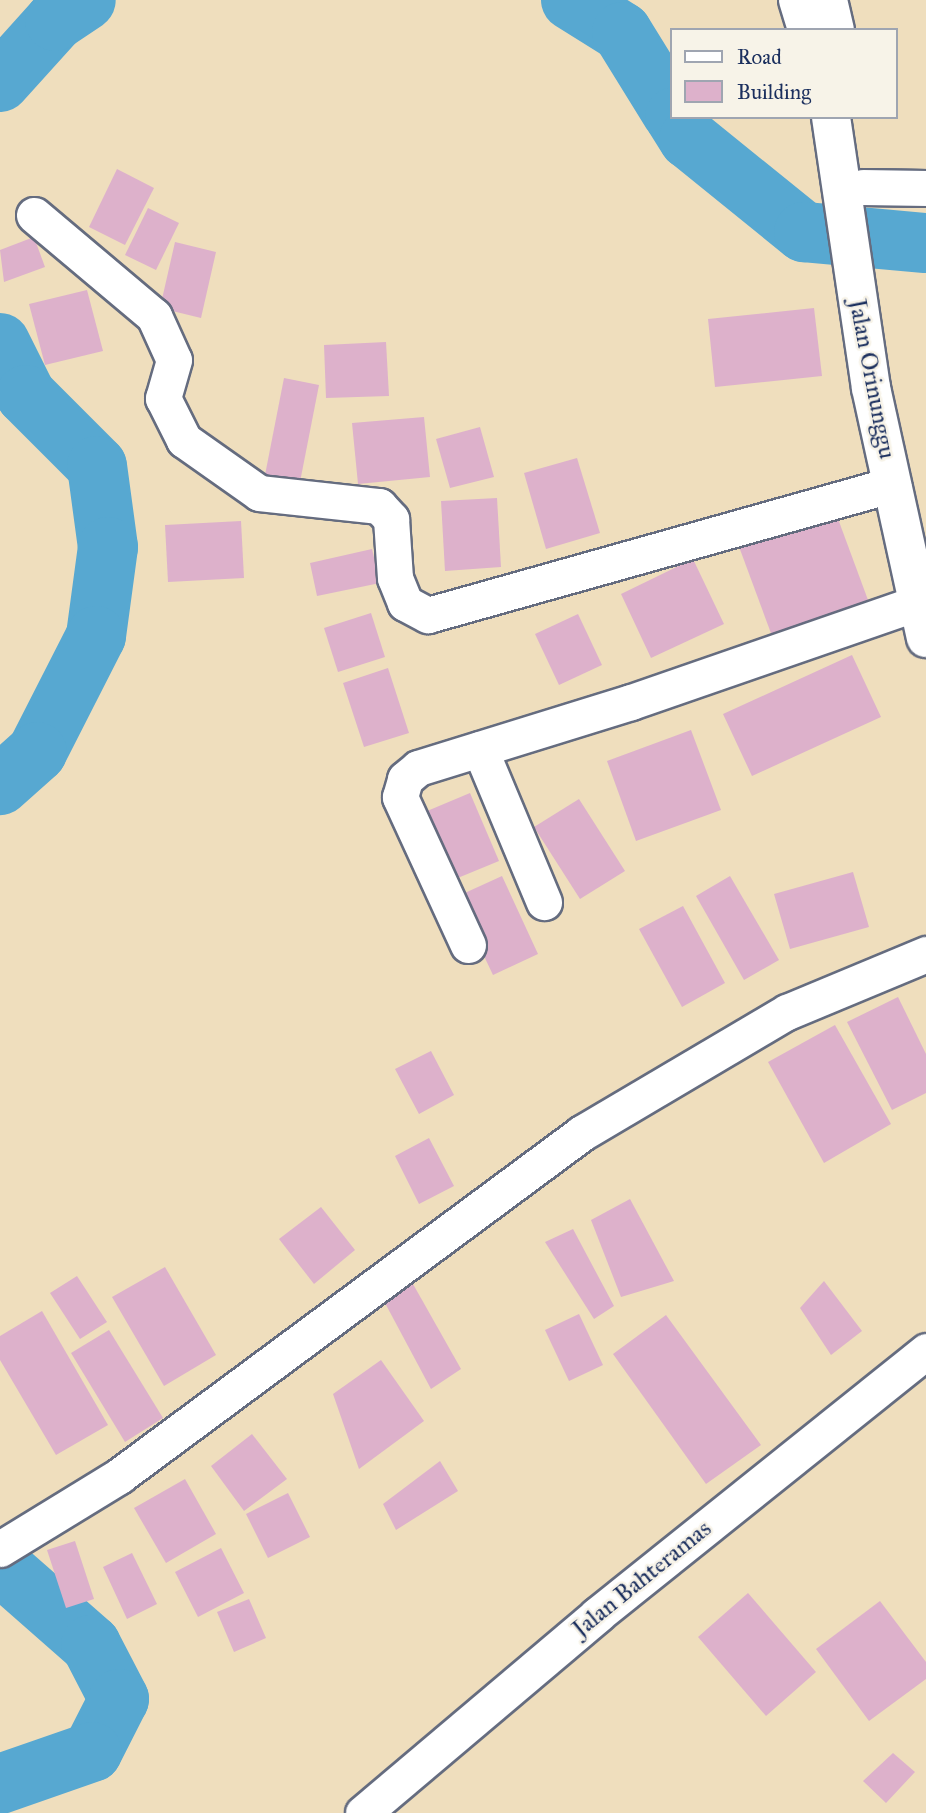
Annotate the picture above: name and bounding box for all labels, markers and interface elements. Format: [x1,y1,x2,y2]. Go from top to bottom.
legend [670,28,898,119]
text: Road [737,44,782,70]
text: Building [737,79,811,105]
street label: Jalan Orinunggu [842,297,902,461]
street label: Jalan Bahteramas [567,1514,717,1644]

